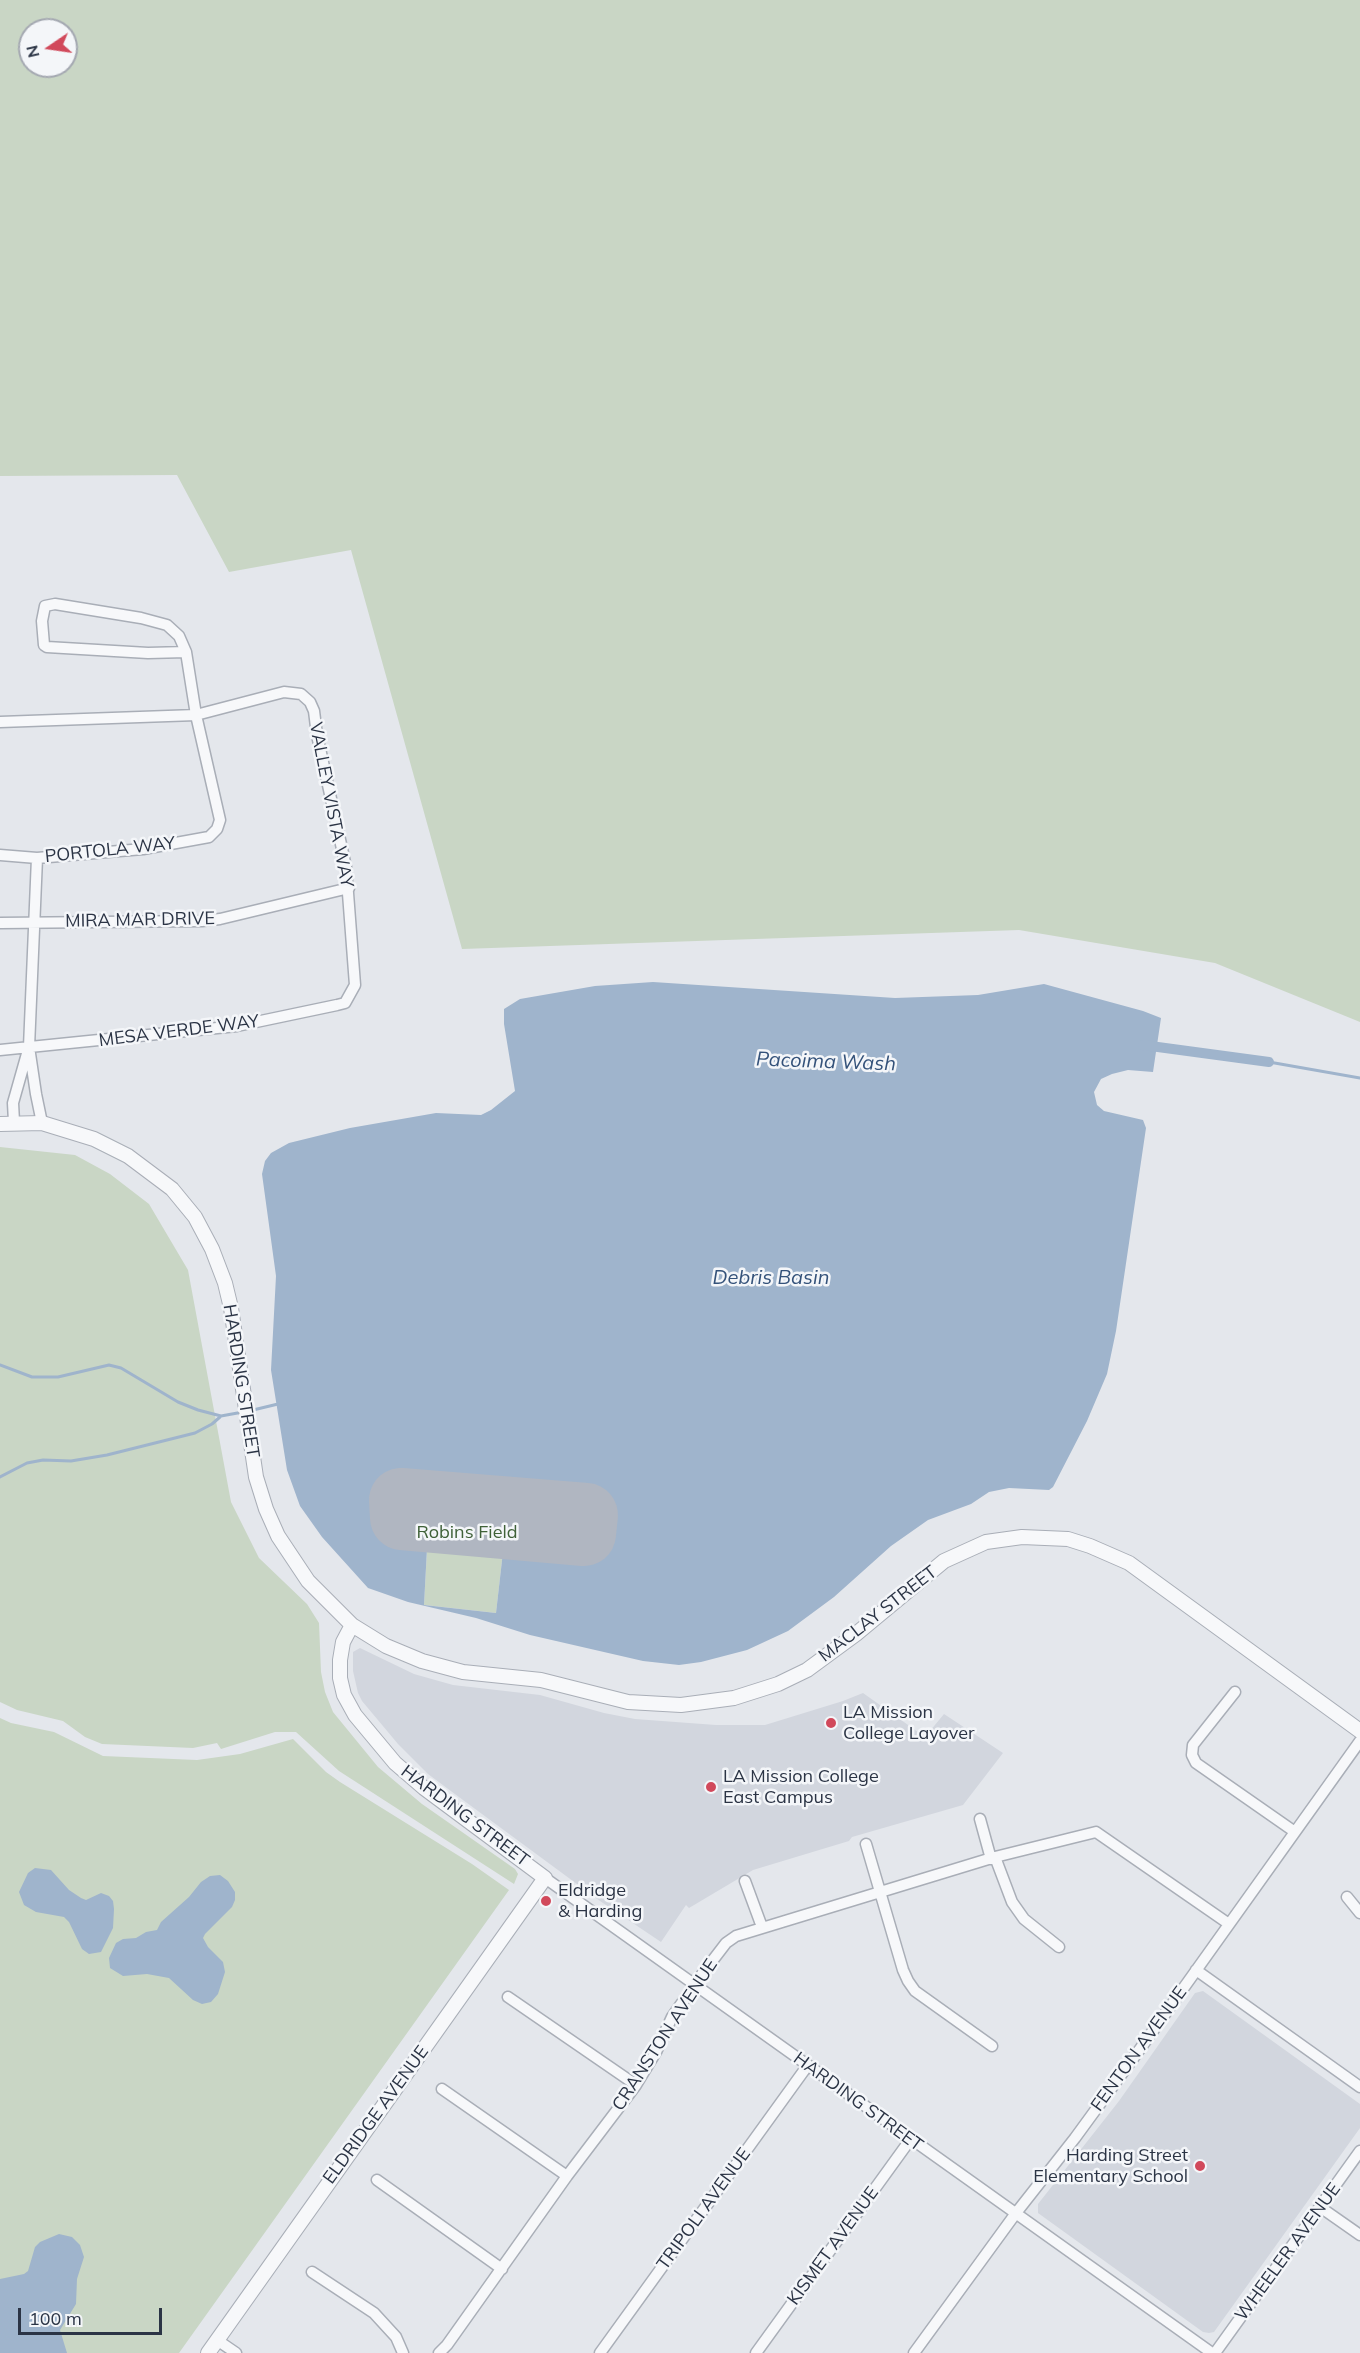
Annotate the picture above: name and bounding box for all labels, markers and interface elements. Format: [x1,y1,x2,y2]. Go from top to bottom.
north arrow [18,18,78,78]
text: N [21,43,44,60]
street label: VALLEY VISTA WAY [304,720,358,890]
street label: PORTOLA WAY [44,832,176,868]
street label: MIRA MAR DRIVE [65,908,215,932]
street label: MESA VERDE WAY [98,1010,260,1052]
water label: Pacoima Wash [756,1048,896,1076]
water label: Debris Basin [713,1266,829,1290]
street label: HARDING STREET [218,1303,264,1459]
park label: Robins Field [416,1522,518,1544]
street label: MACLAY STREET [815,1561,941,1667]
place label: LA Mission College Layover [843,1702,975,1744]
marker: LA Mission College Layover [824,1716,838,1730]
street label: HARDING STREET [397,1761,533,1871]
place label: LA Mission College East Campus [723,1766,879,1808]
marker: LA Mission College East Campus [704,1780,718,1794]
place label: Eldridge & Harding [558,1880,642,1922]
marker: Eldridge & Harding [539,1894,553,1908]
street label: CRANSTON AVENUE [608,1955,722,2115]
street label: FENTON AVENUE [1087,1982,1191,2116]
street label: ELDRIDGE AVENUE [319,2042,433,2188]
street label: HARDING STREET [789,2048,927,2156]
street label: TRIPOLI AVENUE [653,2144,755,2274]
place label: Harding Street Elementary School [1033,2145,1188,2188]
marker: Harding Street Elementary School [1193,2159,1207,2173]
street label: WHEELER AVENUE [1231,2179,1345,2325]
street label: KISMET AVENUE [783,2183,883,2309]
scale bar [21,2296,165,2334]
text: 100 m [29,2307,82,2330]

